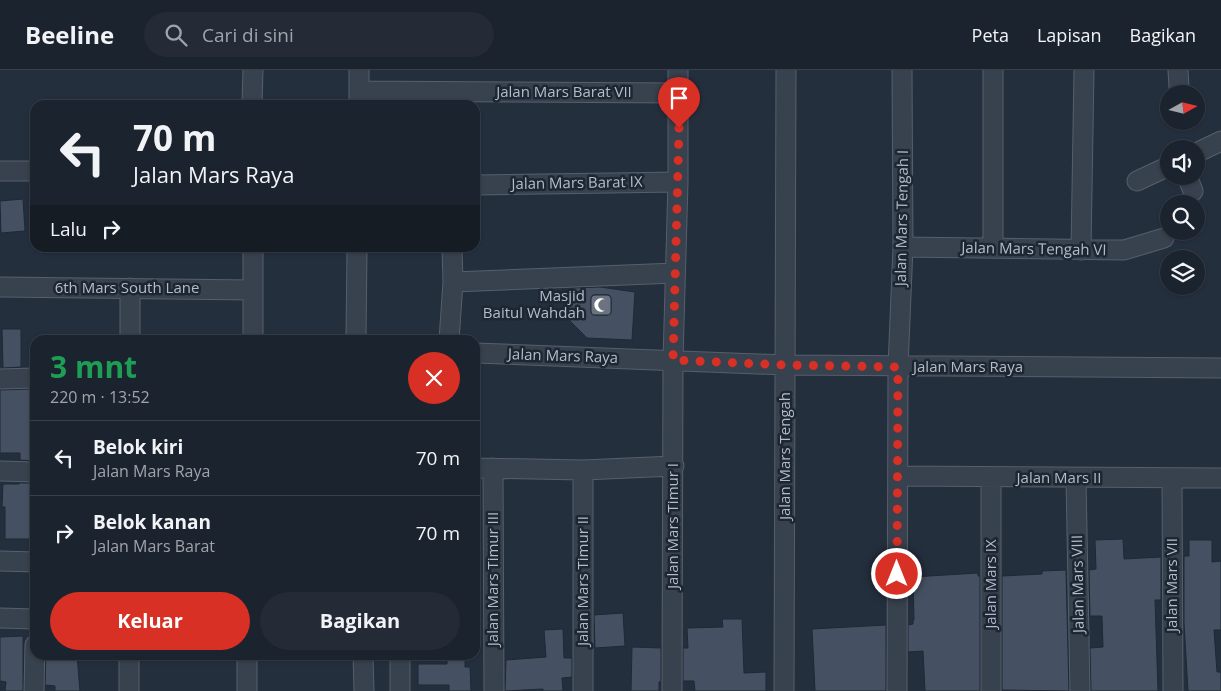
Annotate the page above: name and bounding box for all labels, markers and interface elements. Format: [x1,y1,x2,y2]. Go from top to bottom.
search box [144,12,494,57]
text: Beeline [25,18,114,51]
icon: search [162,21,190,49]
text: Cari di sini [202,22,294,48]
text: Peta [972,23,1009,47]
text: Lapisan [1037,23,1102,47]
text: Bagikan [1130,23,1196,47]
pin [658,77,700,128]
street label: Jalan Mars Barat VII [494,81,632,101]
icon: arrive [665,84,693,112]
north arrow [1160,85,1205,130]
map controls [1160,85,1205,295]
text: 70 m [133,114,216,161]
icon: left [50,120,115,185]
button: sound [1160,140,1205,185]
street label: Jalan Mars Tengah I [890,150,912,288]
text: Jalan Mars Raya [133,159,294,189]
street label: Jalan Mars Barat IX [509,171,643,193]
button: search [1160,195,1205,240]
icon: right [97,215,125,243]
text: Lalu [50,216,87,242]
street label: Jalan Mars Tengah VI [959,237,1107,259]
button: layers [1160,250,1205,295]
street label: 6th Mars South Lane [55,277,199,297]
place label: Masjid Baitul Wahdah [483,285,585,322]
mosque icon: Masjid Baitul Wahdah [589,293,613,317]
street label: Jalan Mars Raya [506,343,618,367]
text: 3 mnt [50,346,137,387]
button: close [408,352,460,404]
street label: Jalan Mars Raya [911,356,1023,376]
text: 220 m · 13:52 [50,386,150,408]
street label: Jalan Mars Tengah [774,392,794,522]
text: Belok kiri [93,434,183,460]
icon: left [50,444,78,472]
text: 70 m [416,445,460,471]
text: Jalan Mars Raya [93,460,210,482]
street label: Jalan Mars Timur I [662,463,682,591]
street label: Jalan Mars II [1015,467,1101,487]
text: Belok kanan [93,509,211,535]
street label: Jalan Mars Timur III [482,512,502,648]
street label: Jalan Mars Timur II [572,516,592,648]
icon: right [50,519,78,547]
text: 70 m [416,520,460,546]
text: Jalan Mars Barat [93,535,215,557]
street label: Jalan Mars VIII [1066,535,1088,635]
street label: Jalan Mars VII [1161,538,1181,634]
street label: Jalan Mars IX [980,539,1000,631]
position arrow [870,547,922,599]
button: Keluar [50,592,250,650]
button: Bagikan [260,592,460,650]

